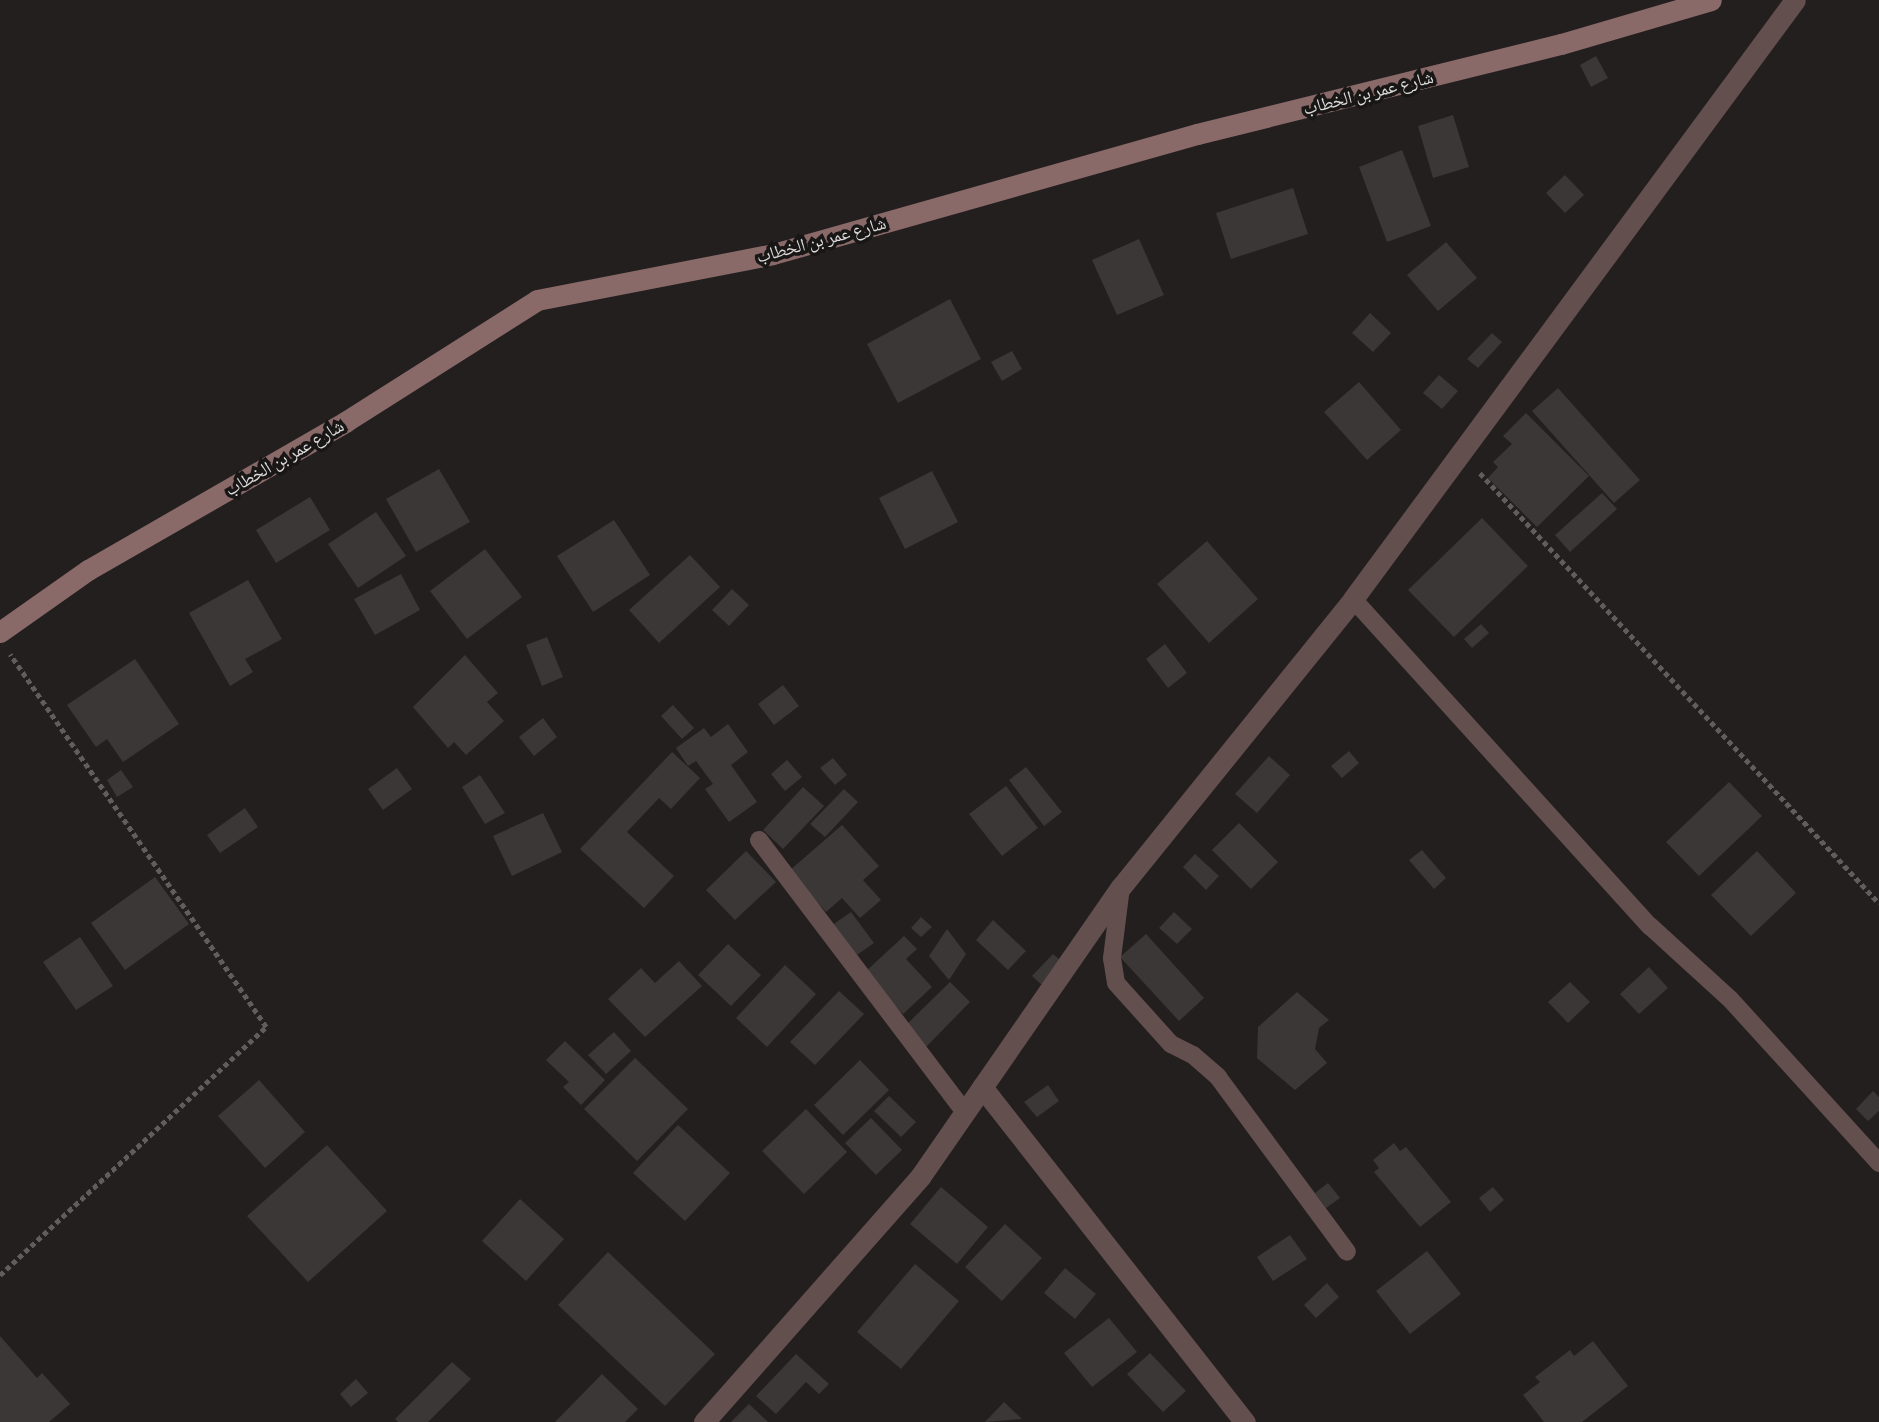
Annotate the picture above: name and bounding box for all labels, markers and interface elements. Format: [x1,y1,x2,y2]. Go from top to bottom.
street label: شارع عمر بن الخطاب [1301,65,1435,119]
street label: شارع عمر بن الخطاب [754,211,888,267]
street label: شارع عمر بن الخطاب [221,414,347,500]

